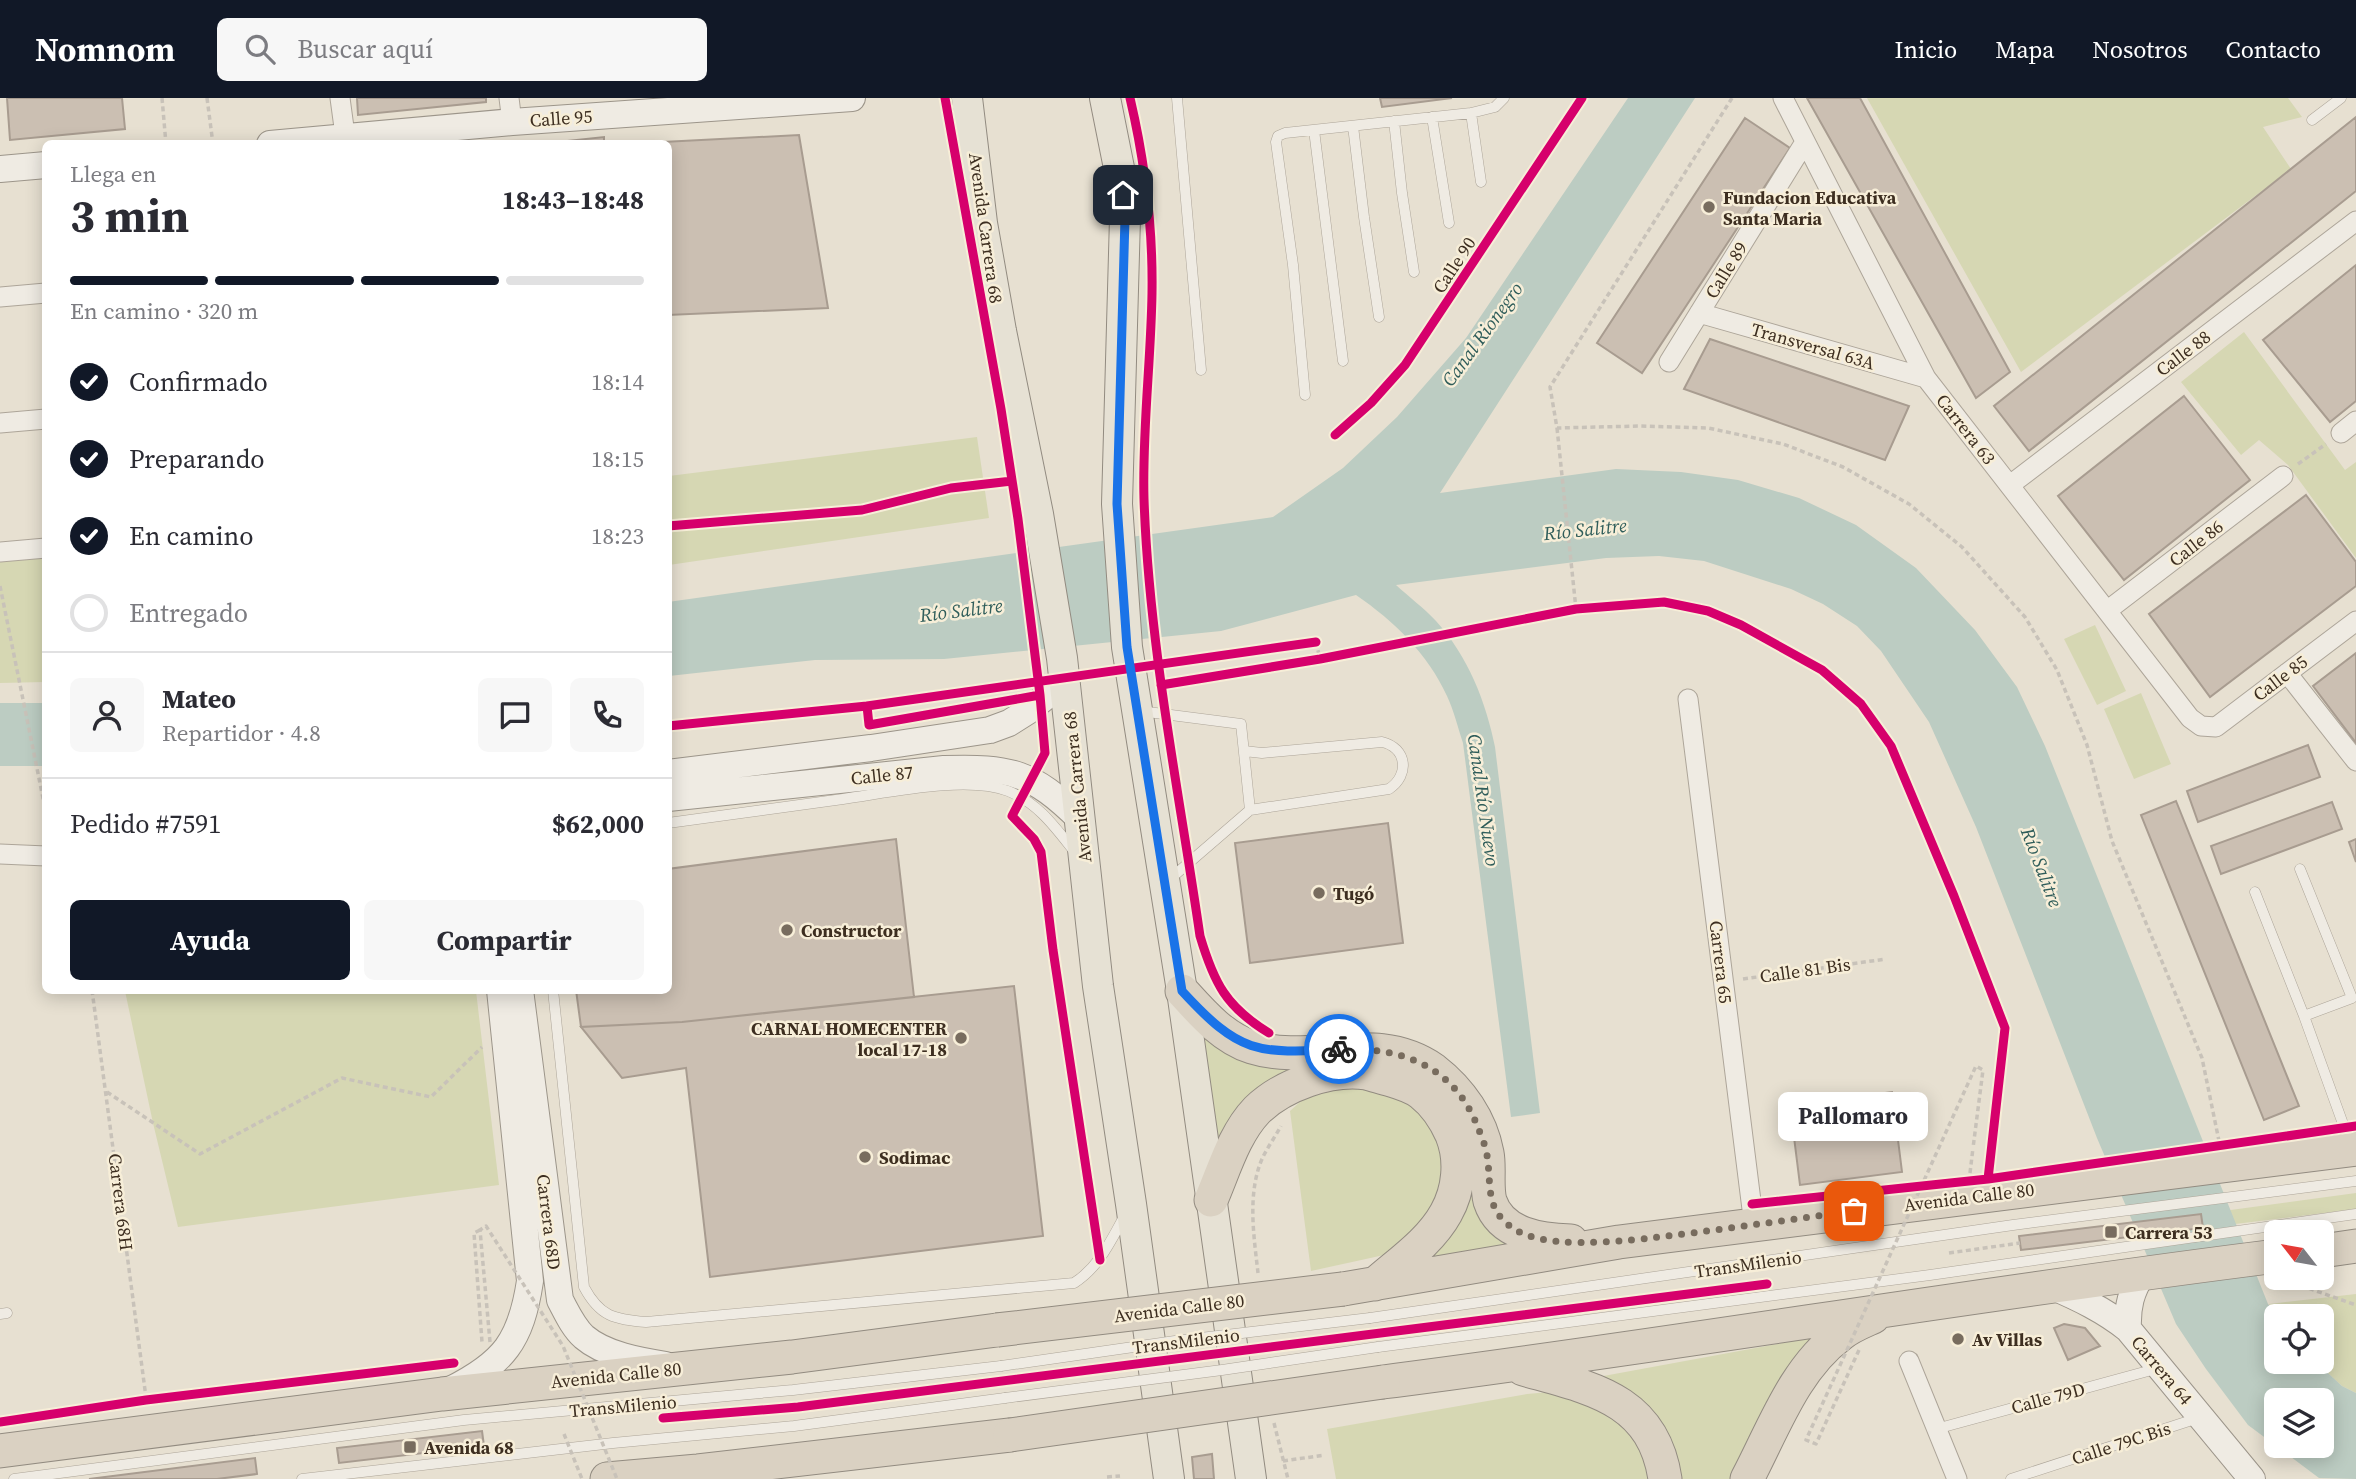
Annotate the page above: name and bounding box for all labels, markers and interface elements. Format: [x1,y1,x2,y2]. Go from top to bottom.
search box [217,18,707,81]
text: Nomnom [35,27,175,72]
icon: search [241,30,279,68]
text: Buscar aquí [297,31,433,67]
text: Inicio [1895,33,1957,66]
text: Mapa [1995,33,2054,66]
text: Nosotros [2092,33,2188,66]
text: Contacto [2226,33,2321,66]
street label: Calle 95 [529,103,593,133]
street label: Avenida Carrera 68 [963,151,1009,305]
text: Llega en [70,158,156,190]
pin [1093,165,1153,225]
icon: home [1104,176,1142,214]
text: 18:43–18:48 [502,182,644,218]
text: 3 min [70,184,189,247]
place label: Fundacion Educativa Santa Maria [1723,185,1897,231]
marker: Fundacion Educativa Santa Maria [1701,199,1717,215]
street label: Calle 90 [1426,232,1482,298]
street label: Calle 89 [1699,237,1753,303]
water label: Canal Rionegro [1435,277,1529,391]
text: En camino · 320 m [70,295,258,327]
street label: Transversal 63A [1748,316,1878,376]
street label: Calle 88 [2150,324,2216,382]
icon: check [70,363,108,401]
text: Confirmado [129,364,268,400]
text: 18:14 [591,366,644,398]
street label: Carrera 63 [1930,388,2002,470]
icon: check [70,440,108,478]
text: Preparando [129,441,265,477]
text: 18:15 [591,443,644,475]
water label: Río Salitre [1541,512,1628,546]
street label: Calle 86 [2164,514,2228,572]
icon: check [70,517,108,555]
text: En camino [129,518,254,554]
text: 18:23 [591,520,644,552]
water label: Río Salitre [917,592,1004,628]
text: Entregado [129,595,248,631]
street label: Calle 85 [2247,649,2313,707]
button: person [70,678,144,752]
button: chat [478,678,552,752]
button: phone [570,678,644,752]
text: Mateo [162,681,236,717]
street label: Avenida Carrera 68 [1057,710,1097,864]
text: Repartidor · 4.8 [162,717,321,749]
water label: Canal Río Nuevo [1462,732,1506,868]
street label: Calle 87 [850,759,914,791]
text: Pedido #7591 [70,806,221,842]
text: $62,000 [552,806,644,842]
water label: Río Salitre [2015,823,2069,911]
place label: Tugó [1333,881,1374,906]
marker: Tugó [1311,885,1327,901]
button: Ayuda [70,900,350,980]
button: Compartir [364,900,644,980]
place label: Constructor [801,918,902,943]
street label: Carrera 65 [1704,919,1738,1005]
marker: Constructor [779,922,795,938]
street label: Calle 81 Bis [1758,951,1852,989]
courier [1304,1014,1374,1084]
place label: CARNAL HOMECENTER local 17-18 [751,1016,948,1062]
marker: CARNAL HOMECENTER local 17-18 [953,1030,969,1046]
icon: bike [1320,1030,1358,1068]
callout: Pallomaro [1779,1092,1929,1141]
text: Pallomaro [1798,1100,1908,1132]
place label: Sodimac [879,1145,950,1170]
marker: Sodimac [857,1149,873,1165]
street label: Carrera 68H [103,1152,139,1252]
street label: Carrera 68D [531,1173,567,1271]
street label: Avenida Calle 80 [1902,1177,2036,1217]
pin [1824,1181,1884,1241]
icon: bag [1835,1192,1873,1230]
place label: Carrera 53 [2125,1220,2213,1245]
north arrow [2264,1220,2334,1290]
map controls [2264,1220,2334,1458]
marker: Carrera 53 [2103,1224,2119,1240]
street label: TransMilenio [1693,1244,1803,1284]
street label: Avenida Calle 80 [1112,1288,1246,1328]
button: locate [2264,1304,2334,1374]
street label: TransMilenio [1131,1322,1241,1360]
place label: Av Villas [1972,1327,2042,1352]
street label: Carrera 64 [2126,1330,2198,1410]
marker: Av Villas [1950,1331,1966,1347]
street label: Avenida Calle 80 [550,1356,682,1394]
street label: Calle 79D [2008,1376,2088,1420]
button: layers [2264,1388,2334,1458]
street label: TransMilenio [568,1389,678,1423]
street label: Calle 79C Bis [2068,1415,2174,1471]
place label: Avenida 68 [424,1435,514,1460]
marker: Avenida 68 [402,1439,418,1455]

